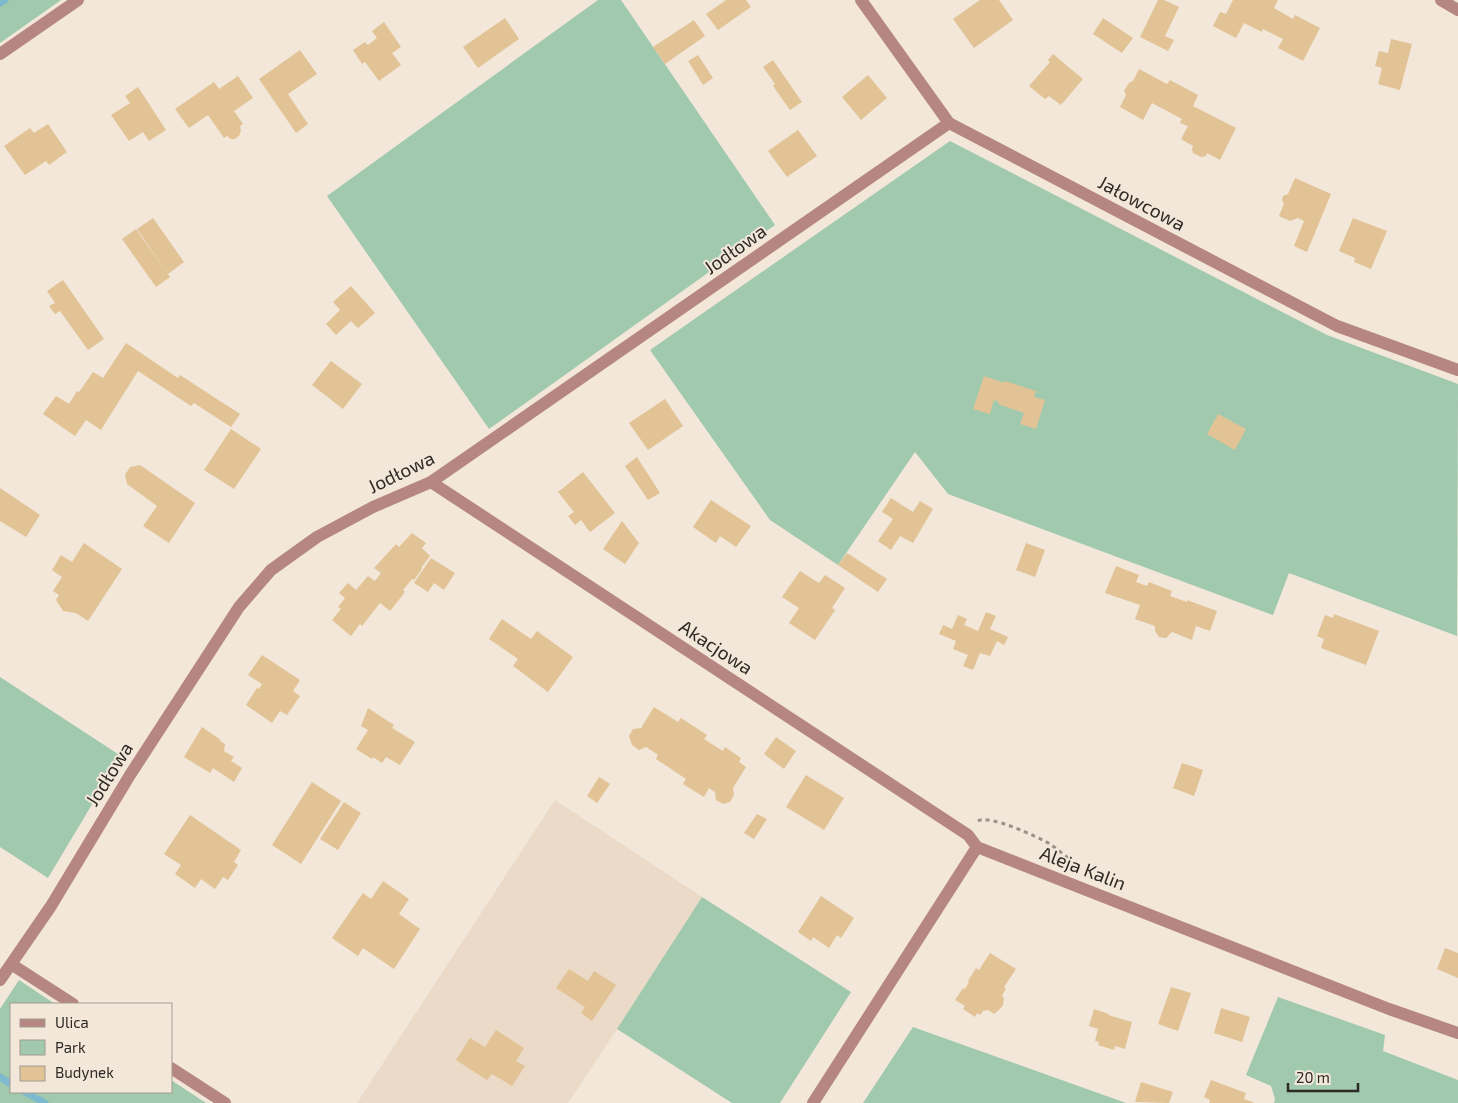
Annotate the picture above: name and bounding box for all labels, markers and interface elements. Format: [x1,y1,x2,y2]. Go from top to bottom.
street label: Jałowcowa [1095,170,1190,235]
street label: Jodłowa [699,219,770,278]
street label: Jodłowa [364,446,438,497]
street label: Akacjowa [675,614,757,679]
street label: Jodłowa [80,737,137,810]
street label: Aleja Kalin [1037,841,1129,894]
legend [10,1003,172,1093]
text: Ulica [55,1013,89,1031]
text: Park [55,1038,86,1056]
scale bar [1288,1060,1358,1092]
text: Budynek [55,1063,114,1081]
text: 20 m [1296,1068,1330,1086]

